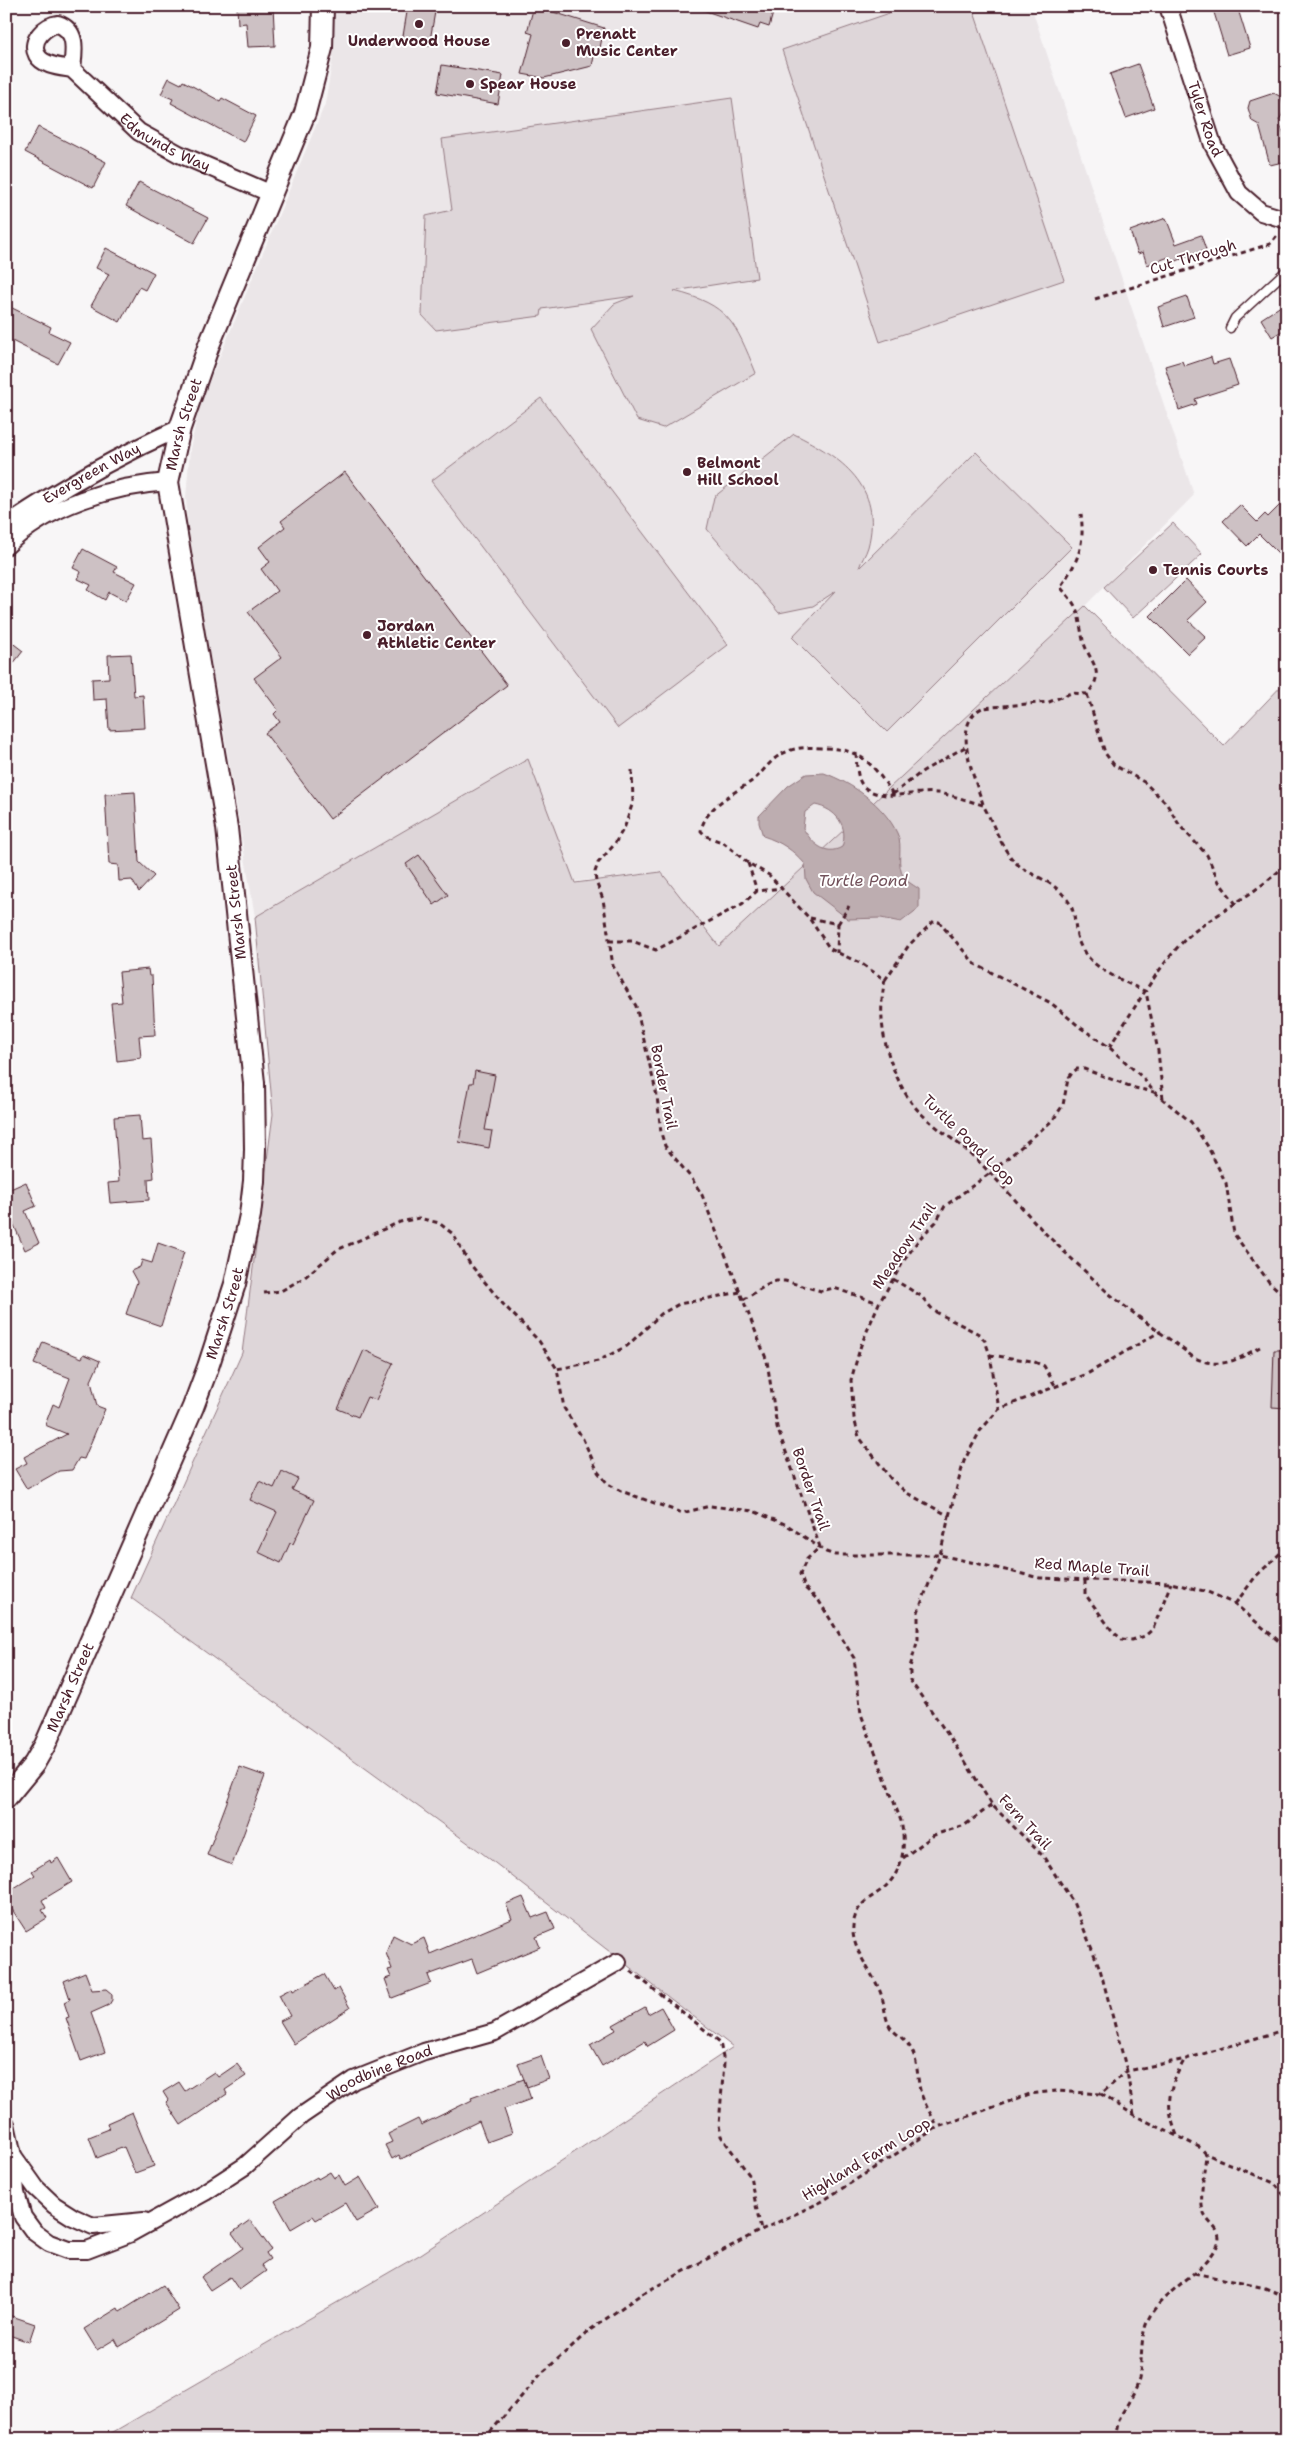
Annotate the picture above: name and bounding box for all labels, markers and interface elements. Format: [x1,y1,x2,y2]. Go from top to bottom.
marker: Underwood House [413,18,425,30]
place label: Prenatt Music Center [576,24,678,61]
place label: Underwood House [348,31,490,51]
marker: Prenatt Music Center [560,37,572,49]
place label: Spear House [480,74,577,94]
marker: Spear House [464,78,476,90]
street label: Tyler Road [1183,79,1228,161]
street label: Edmunds Way [115,109,214,176]
street label: Cut Through [1147,234,1239,280]
street label: Marsh Street [161,375,207,473]
street label: Evergreen Way [39,438,144,509]
place label: Belmont Hill School [697,453,779,490]
marker: Belmont Hill School [681,466,693,478]
place label: Tennis Courts [1163,560,1268,580]
marker: Tennis Courts [1147,564,1159,576]
place label: Jordan Athletic Center [377,616,496,653]
marker: Jordan Athletic Center [361,629,373,641]
street label: Marsh Street [221,863,251,961]
water label: Turtle Pond [818,870,909,891]
street label: Border Trail [646,1043,682,1132]
street label: Turtle Pond Loop [918,1090,1020,1190]
street label: Meadow Trail [868,1198,941,1293]
street label: Marsh Street [201,1265,248,1362]
street label: Border Trail [788,1445,835,1533]
street label: Red Maple Trail [1034,1553,1151,1581]
street label: Marsh Street [42,1639,99,1735]
street label: Fern Trail [994,1790,1056,1854]
street label: Woodbine Road [322,2040,435,2106]
street label: Highland Farm Loop [798,2113,934,2205]

